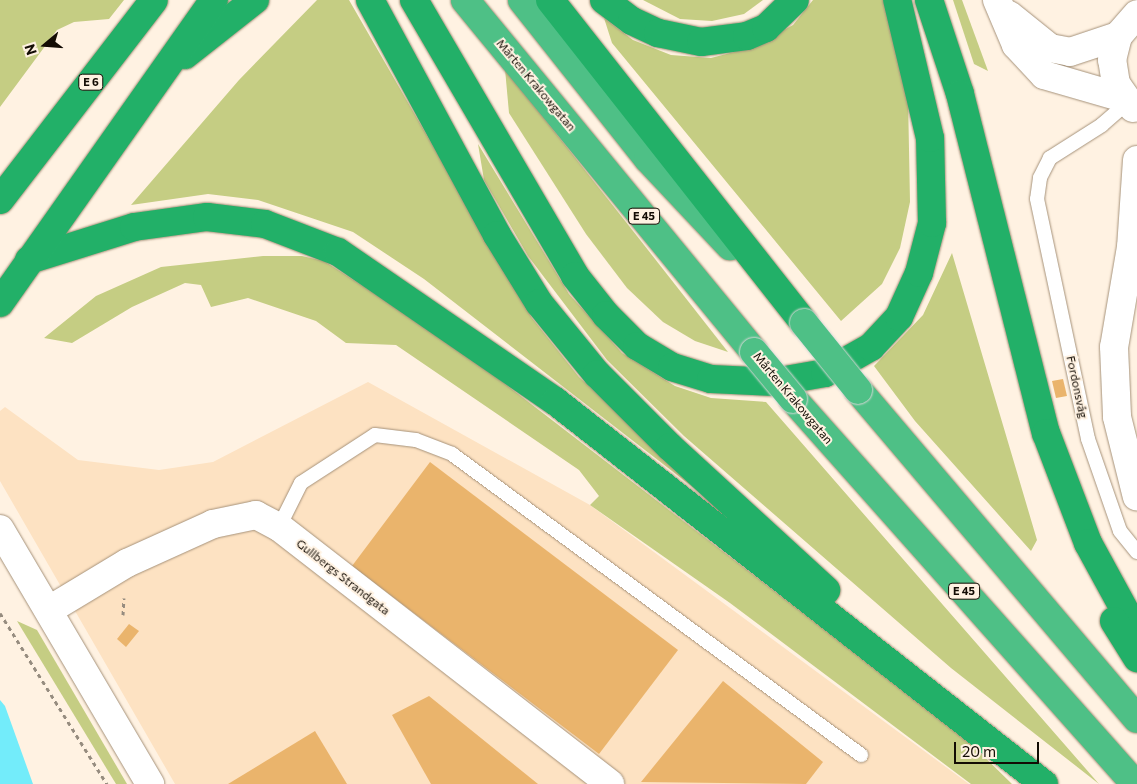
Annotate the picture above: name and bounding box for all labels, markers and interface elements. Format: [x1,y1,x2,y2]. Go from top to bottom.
north arrow [20,20,70,70]
street label: Mårten Krakowgatan [493,36,579,134]
text: N [21,42,40,57]
road number: E 6 [77,74,105,90]
road number: E 45 [628,208,660,225]
street label: Mårten Krakowgatan [750,349,836,447]
street label: Fordonsvåg [1063,354,1091,420]
street label: Gullbergs Strandgata [293,536,393,618]
road number: E 45 [948,582,980,600]
scale bar [957,732,1042,764]
text: 20 m [962,742,996,760]

